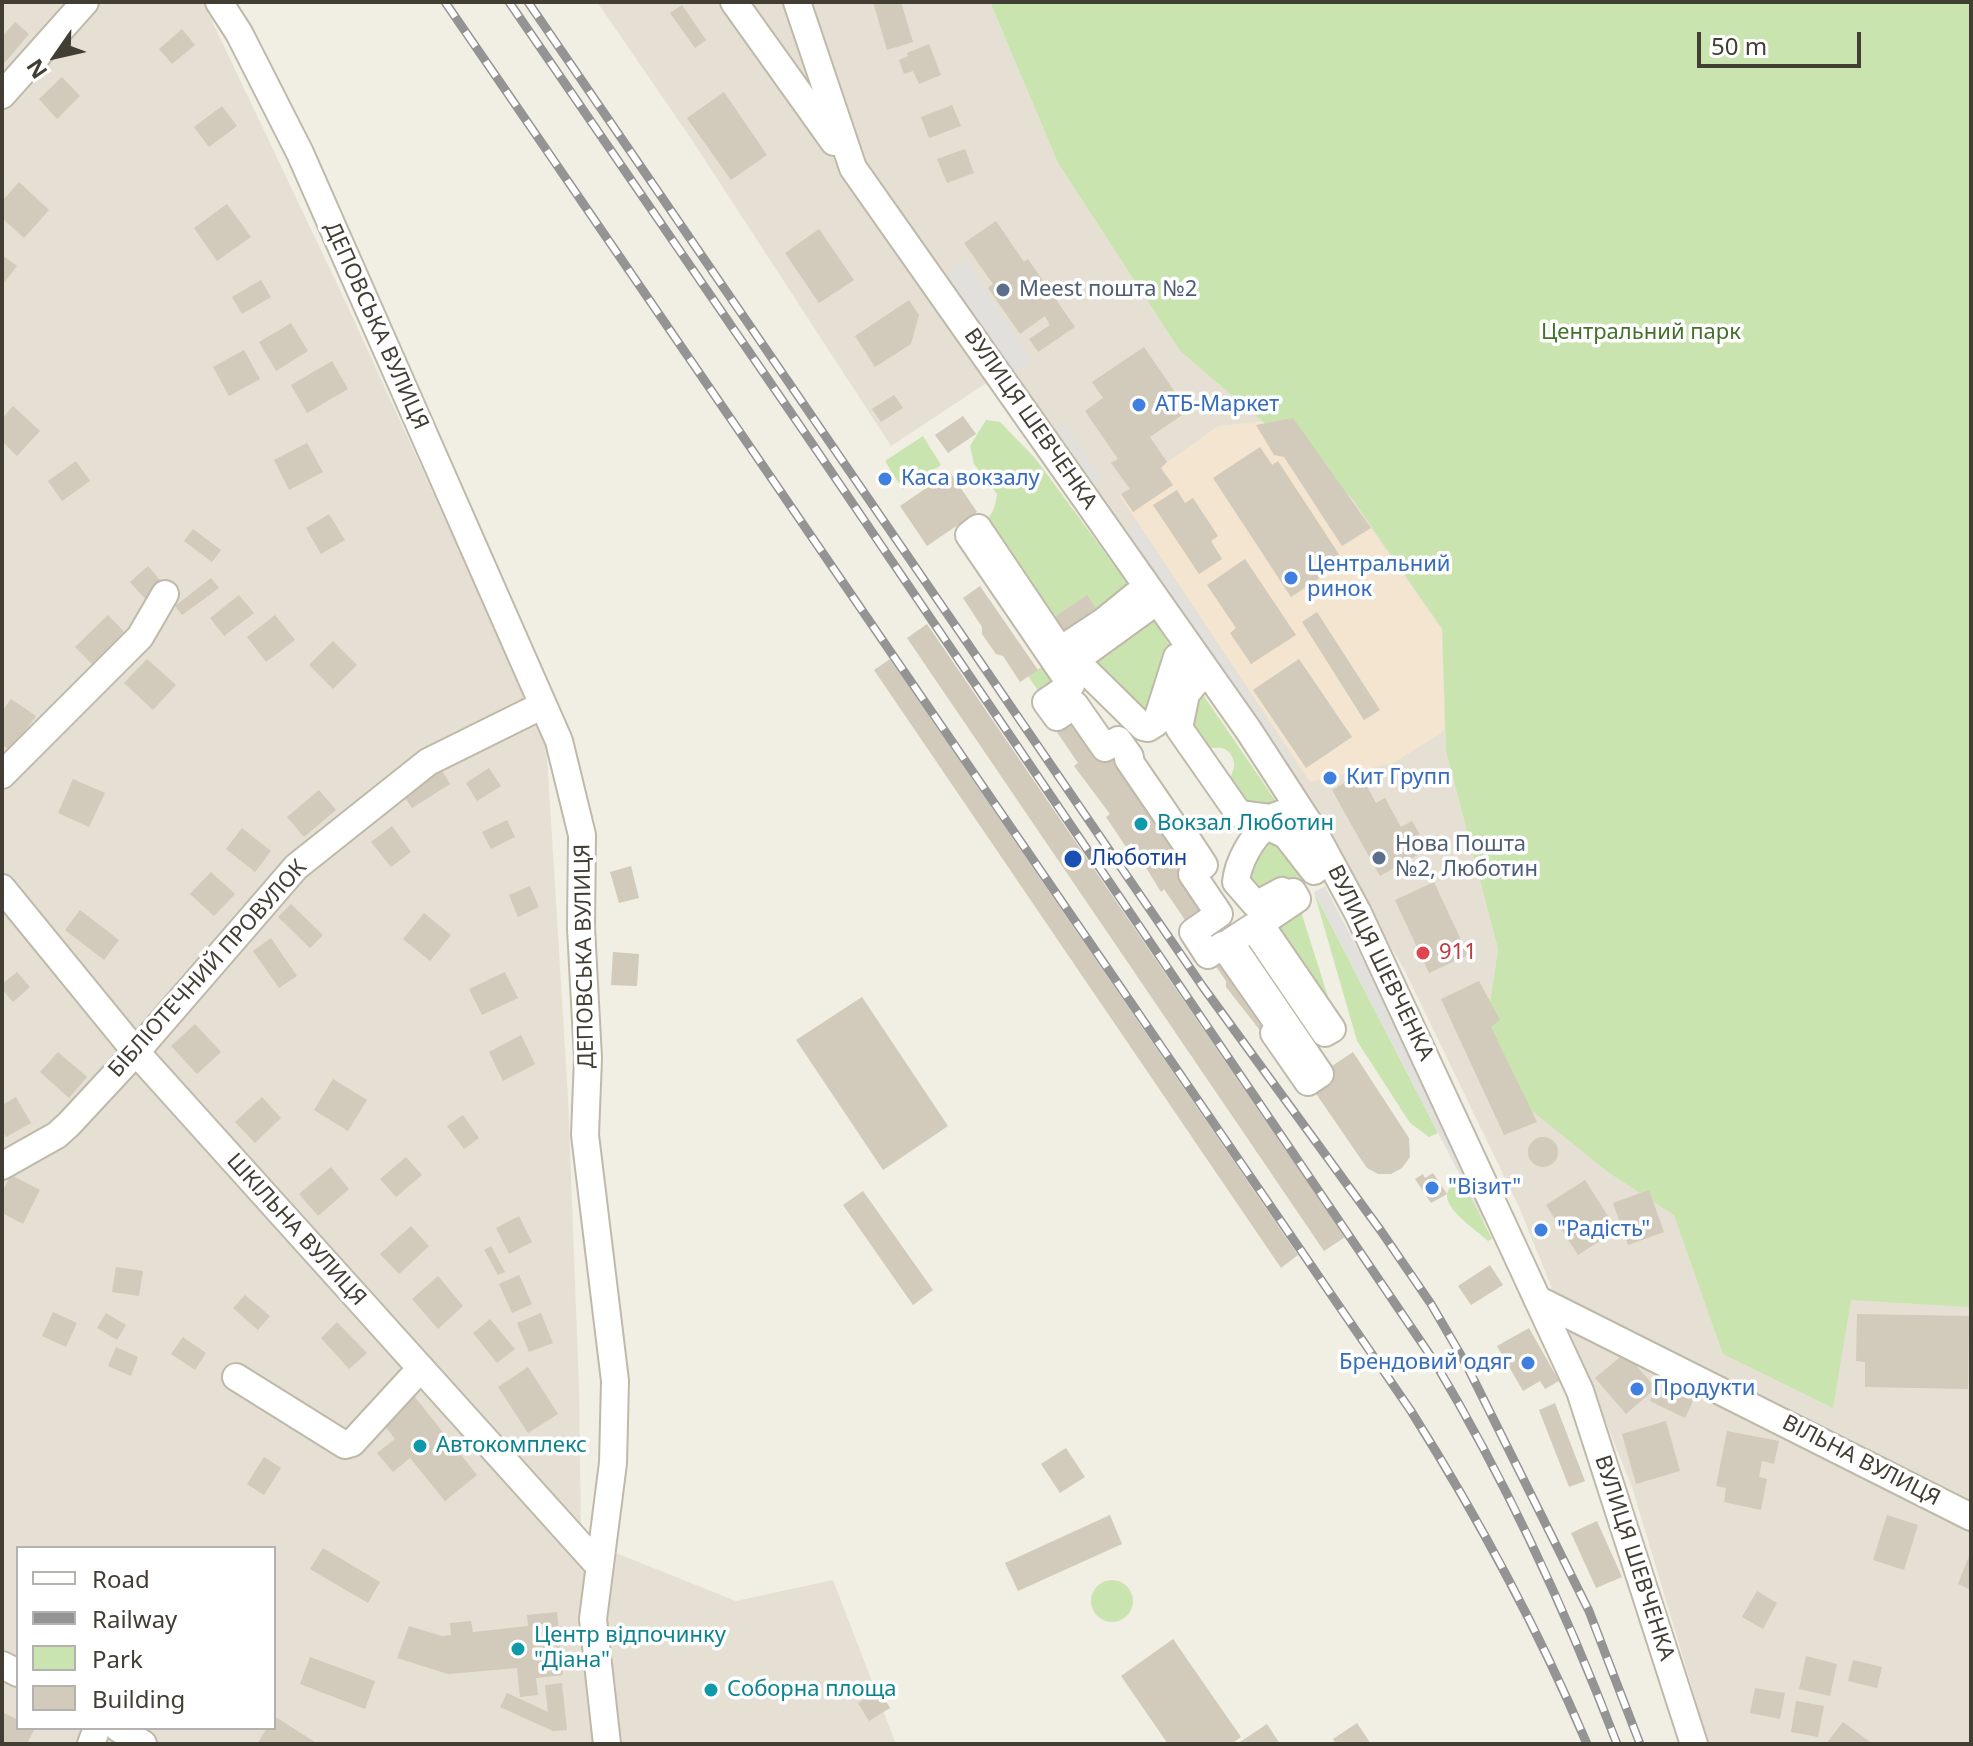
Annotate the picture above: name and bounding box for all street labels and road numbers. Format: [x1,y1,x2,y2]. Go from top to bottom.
street label: ДЕПОВСЬКА ВУЛИЦЯ [318,218,434,434]
street label: ВУЛИЦЯ ШЕВЧЕНКА [958,324,1102,514]
street label: ДЕПОВСЬКА ВУЛИЦЯ [570,844,600,1068]
street label: БІБЛІОТЕЧНИЙ ПРОВУЛОК [103,855,313,1083]
street label: ВУЛИЦЯ ШЕВЧЕНКА [1321,861,1439,1065]
street label: ШКІЛЬНА ВУЛИЦЯ [221,1148,371,1312]
street label: ВІЛЬНА ВУЛИЦЯ [1778,1410,1944,1512]
street label: ВУЛИЦЯ ШЕВЧЕНКА [1588,1452,1680,1664]

